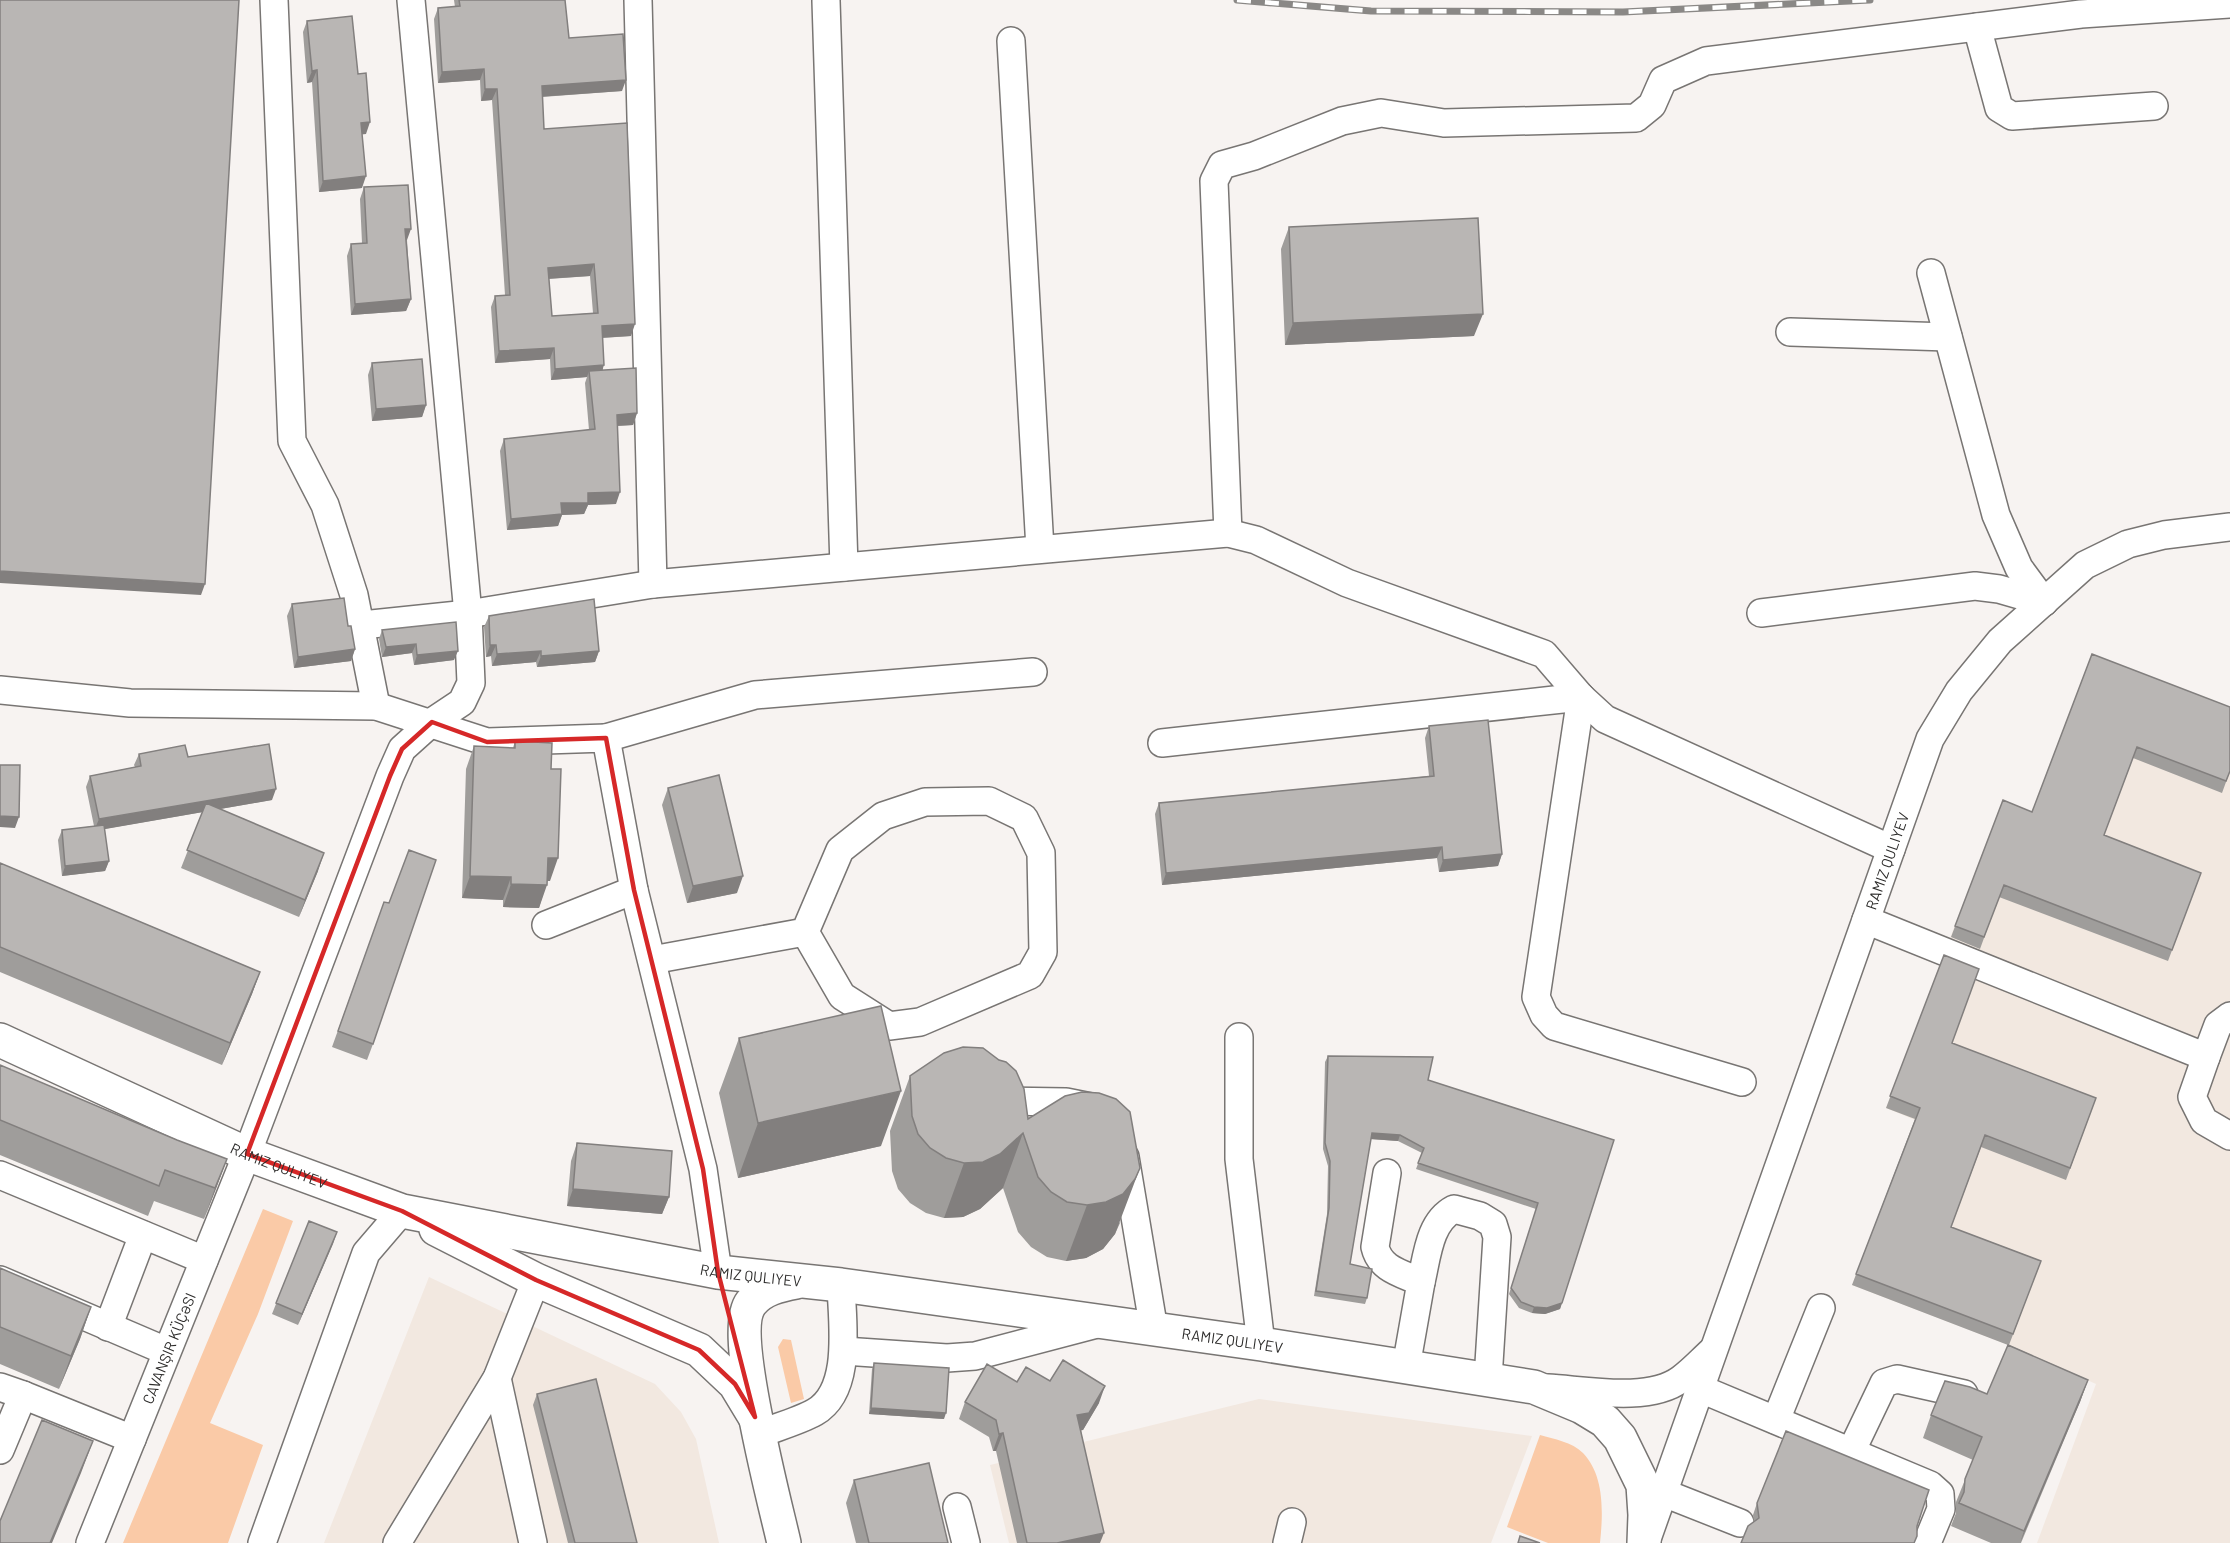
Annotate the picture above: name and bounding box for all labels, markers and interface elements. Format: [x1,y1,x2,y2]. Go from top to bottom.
street label: RAMIZ QULIYEV [1861,810,1912,912]
street label: RAMIZ QULIYEV [228,1139,330,1192]
street label: RAMIZ QULIYEV [699,1260,803,1290]
street label: CAVANŞIR KÜÇƏSI [138,1290,199,1406]
street label: RAMIZ QULIYEV [1181,1324,1284,1356]

